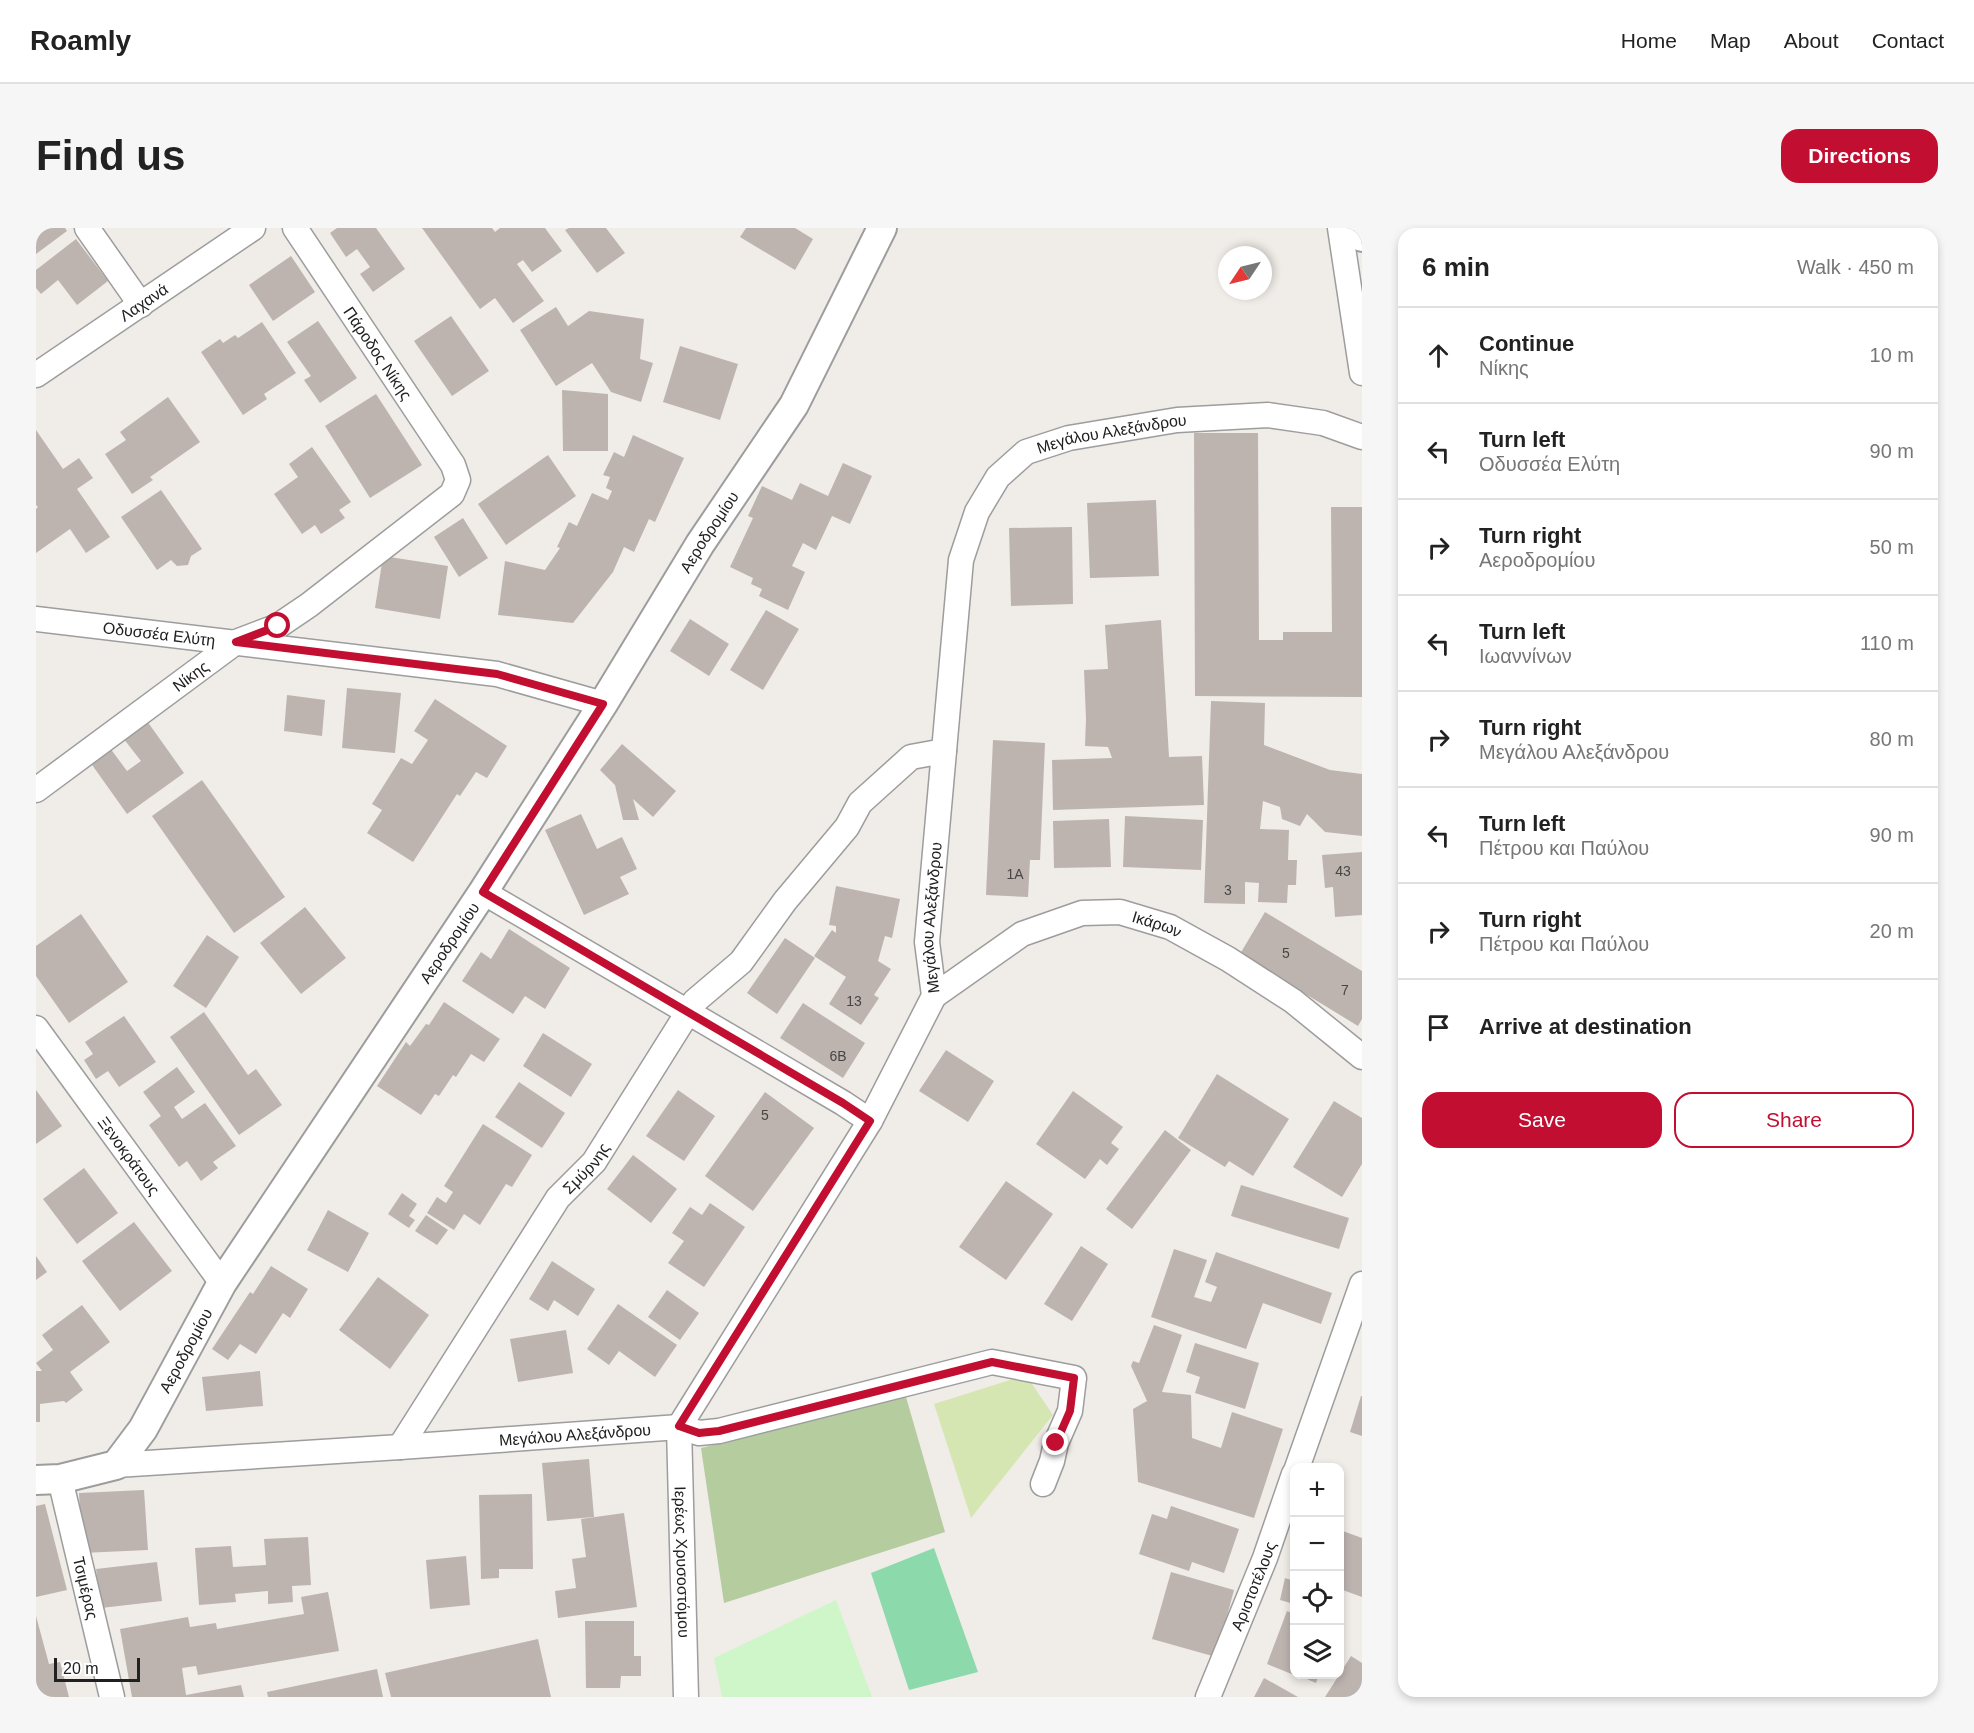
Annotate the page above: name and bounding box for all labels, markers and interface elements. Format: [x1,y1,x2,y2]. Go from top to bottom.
text: Roamly [30,25,131,56]
text: Home [1621,29,1677,52]
text: Map [1710,29,1751,52]
text: About [1784,29,1839,52]
text: Contact [1872,29,1944,52]
button: Directions [1781,129,1938,183]
text: Find us [36,132,185,179]
north arrow [1218,246,1272,300]
text: 6 min [1422,252,1490,282]
text: Walk · 450 m [1797,256,1914,278]
street label: Λαχανά [117,280,171,325]
street label: Πάροδος Νίκης [340,304,415,403]
text: Continue [1479,331,1574,356]
icon: ahead [1422,339,1455,372]
text: 10 m [1870,344,1914,366]
text: Νίκης [1479,357,1529,379]
street label: Μεγάλου Αλεξάνδρου [1035,412,1187,457]
text: Turn left [1479,427,1565,452]
icon: left [1422,435,1455,468]
text: 90 m [1870,440,1914,462]
text: Οδυσσέα Ελύτη [1479,453,1620,475]
street label: Αεροδρομίου [677,488,742,576]
text: Turn right [1479,523,1581,548]
icon: right [1422,531,1455,564]
text: 50 m [1870,536,1914,558]
text: Αεροδρομίου [1479,549,1595,571]
route start [264,612,290,638]
street label: Οδυσσέα Ελύτη [102,619,216,649]
text: Turn left [1479,619,1565,644]
icon: left [1422,627,1455,660]
text: 110 m [1860,632,1914,654]
text: Ιωαννίνων [1479,645,1572,667]
street label: Νίκης [170,657,212,695]
text: Turn right [1479,715,1581,740]
icon: right [1422,723,1455,756]
text: 80 m [1870,728,1914,750]
text: Μεγάλου Αλεξάνδρου [1479,741,1669,763]
text: Turn left [1479,811,1565,836]
icon: left [1422,819,1455,852]
text: 90 m [1870,824,1914,846]
text: Πέτρου και Παύλου [1479,837,1649,859]
street label: Μεγάλου Αλεξάνδρου [919,841,945,994]
house number: 43 [1335,863,1351,879]
house number: 1A [1006,866,1024,882]
house number: 3 [1224,882,1232,898]
street label: Αεροδρομίου [417,899,483,986]
text: Turn right [1479,907,1581,932]
street label: Ικάρων [1130,908,1184,941]
icon: right [1422,915,1455,948]
text: 20 m [1870,920,1914,942]
text: Πέτρου και Παύλου [1479,933,1649,955]
house number: 5 [1282,945,1290,961]
house number: 7 [1341,982,1349,998]
house number: 13 [846,993,862,1009]
icon: arrive [1422,1011,1455,1044]
text: Arrive at destination [1479,1014,1692,1039]
house number: 6B [829,1048,847,1064]
button: Save [1422,1092,1662,1148]
button: Share [1674,1092,1914,1148]
house number: 5 [761,1107,769,1123]
street label: Ξενοκράτους [95,1114,163,1198]
street label: Σμύρνης [560,1140,613,1197]
street label: Αεροδρομίου [156,1306,216,1396]
street label: Μεγάλου Αλεξάνδρου [499,1421,652,1449]
route end [1042,1429,1068,1455]
map controls [1290,1463,1344,1679]
button: + [1290,1463,1344,1517]
street label: Ιερέως Χρυσοστόμου [672,1486,692,1638]
button: − [1290,1517,1344,1571]
street label: Αριστοτέλους [1228,1539,1279,1633]
street label: Τσιμέρας [70,1555,101,1621]
button: locate [1290,1571,1344,1625]
button: layers [1290,1625,1344,1679]
scale bar [54,1655,140,1682]
text: 20 m [63,1660,99,1677]

